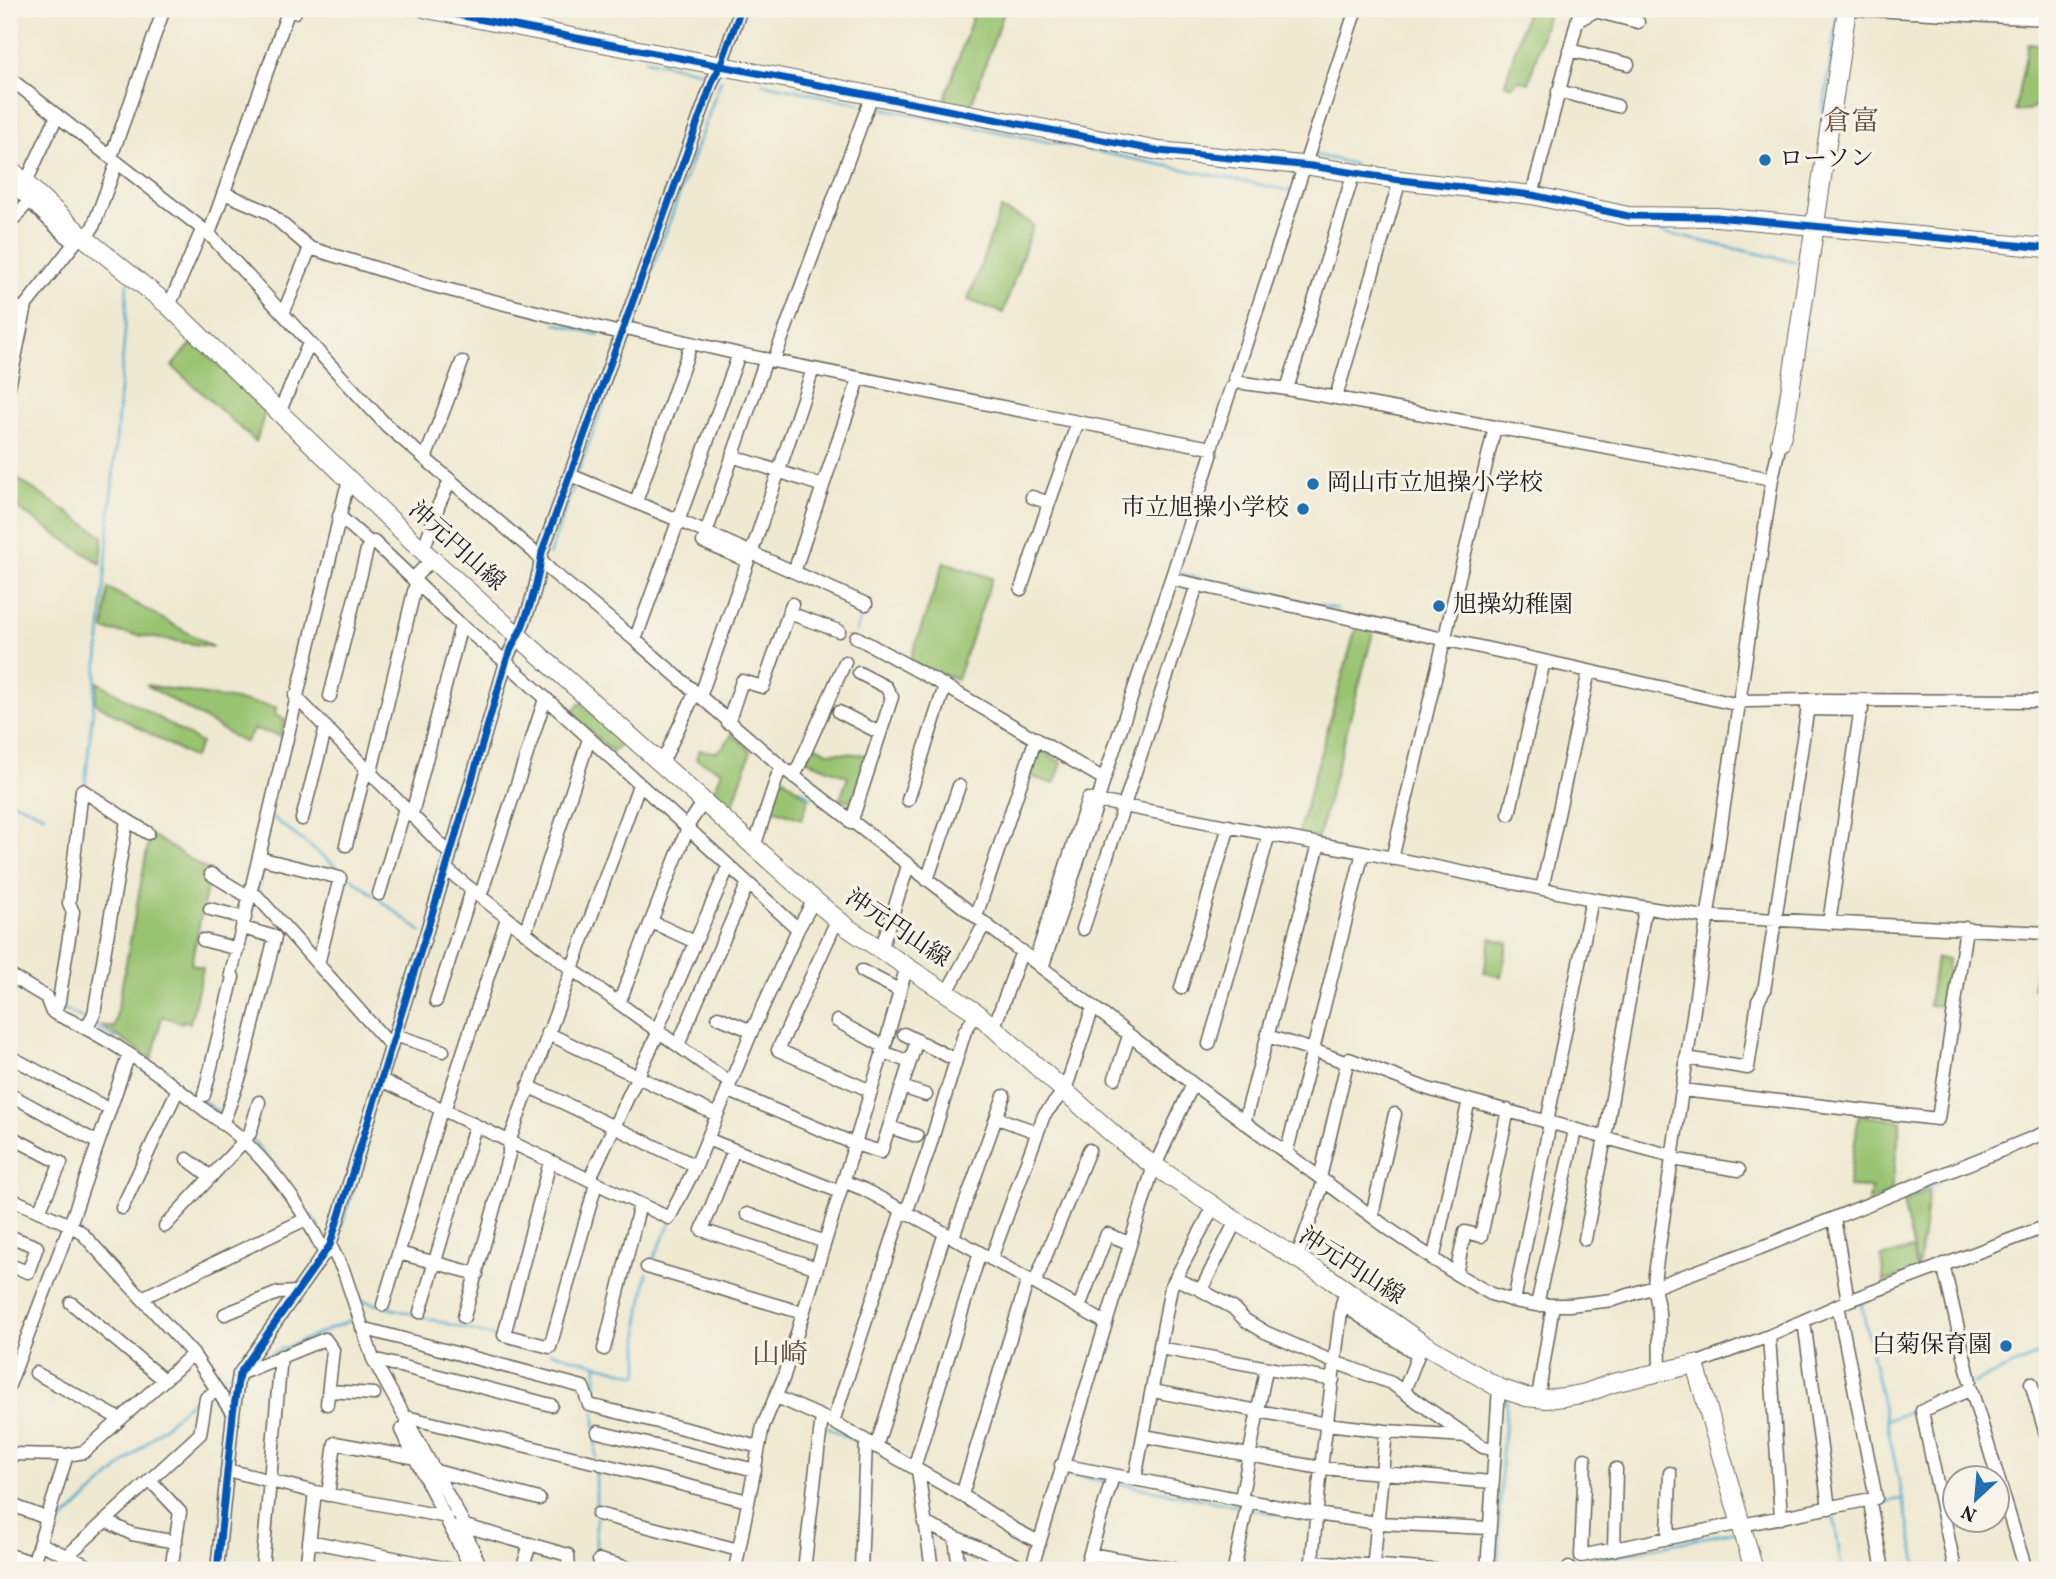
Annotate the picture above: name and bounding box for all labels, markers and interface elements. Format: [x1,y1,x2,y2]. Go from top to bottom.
district label: 倉富 [1823,103,1879,142]
place label: ローソン [1779,143,1874,177]
marker: ローソン [1757,152,1773,168]
place label: 岡山市立旭操小学校 [1327,467,1543,501]
marker: 岡山市立旭操小学校 [1305,476,1321,492]
place label: 市立旭操小学校 [1121,492,1289,526]
street label: 沖元円山線 [400,494,512,600]
marker: 市立旭操小学校 [1295,501,1311,517]
place label: 旭操幼稚園 [1453,589,1573,623]
marker: 旭操幼稚園 [1431,598,1447,614]
street label: 沖元円山線 [838,881,956,977]
street label: 沖元円山線 [1291,1220,1411,1314]
place label: 白菊保育園 [1872,1329,1992,1363]
district label: 山崎 [752,1336,808,1375]
marker: 白菊保育園 [1998,1338,2014,1354]
north arrow [1940,1464,2010,1534]
text: N [1957,1498,1981,1527]

